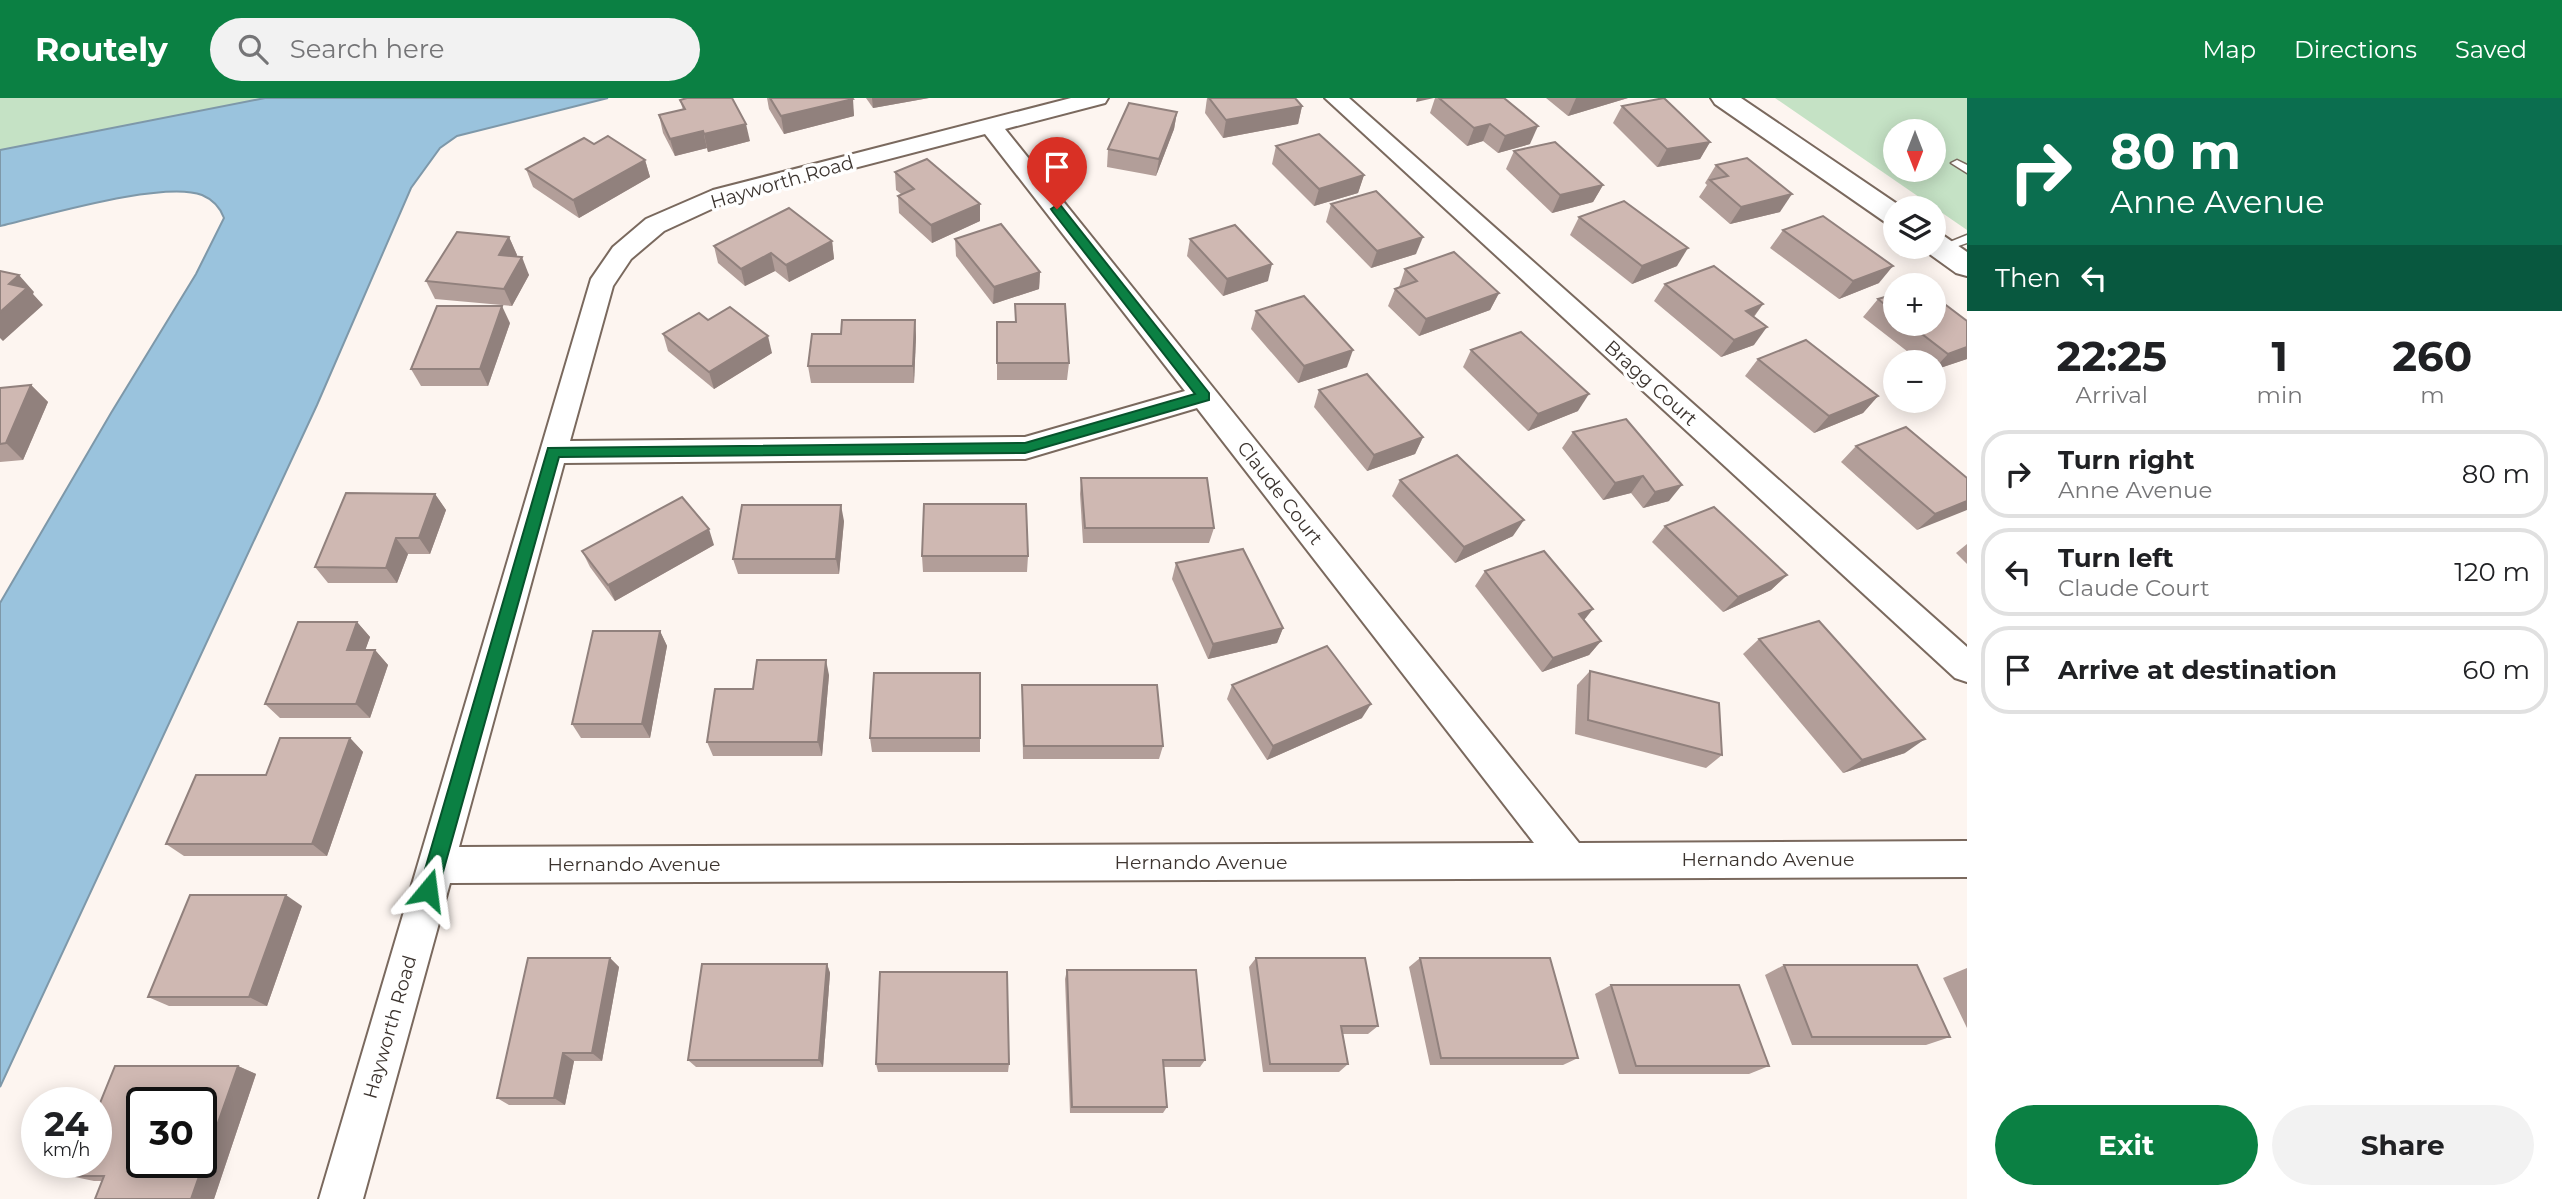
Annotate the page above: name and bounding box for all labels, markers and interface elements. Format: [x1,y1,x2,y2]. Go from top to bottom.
search box [210,18,700,81]
text: Routely [35,29,168,69]
icon: search [234,30,272,68]
text: Search here [290,33,445,65]
text: Map [2203,35,2256,64]
text: Directions [2294,35,2417,64]
text: Saved [2455,35,2527,64]
north arrow [1883,119,1946,182]
map controls [1883,119,1946,413]
text: 80 m [2110,122,2241,181]
icon: right [1995,126,2086,217]
pin [1027,137,1087,209]
icon: arrive [1038,148,1076,186]
street label: Hayworth Road [708,151,856,213]
text: Anne Avenue [2110,182,2325,221]
button: layers [1883,196,1946,259]
icon: left [2075,259,2113,297]
text: Then [1995,262,2061,294]
button: + [1883,273,1946,336]
text: 22:25 [2057,330,2167,382]
text: 1 [2271,330,2288,382]
text: 260 [2392,330,2472,382]
street label: Bragg Court [1600,335,1702,431]
button: − [1883,350,1946,413]
text: Arrival [2076,381,2148,409]
text: min [2257,381,2303,409]
text: m [2420,381,2445,409]
street label: Claude Court [1232,437,1328,550]
text: Turn right [2058,444,2194,476]
icon: right [1999,455,2037,493]
text: 80 m [2462,458,2530,490]
text: Anne Avenue [2058,476,2212,504]
text: Turn left [2058,542,2174,574]
icon: left [1999,553,2037,591]
text: 120 m [2454,556,2530,588]
text: Claude Court [2058,574,2210,602]
icon: arrive [1999,651,2037,689]
text: Arrive at destination [2058,654,2337,686]
text: 60 m [2463,654,2530,686]
street label: Hernando Avenue [1682,848,1854,871]
street label: Hernando Avenue [1115,851,1287,874]
position arrow [391,853,465,927]
street label: Hernando Avenue [548,853,720,876]
street label: Hayworth Road [359,953,421,1101]
speed limit sign: 30 [126,1087,217,1178]
text: 24 [44,1102,89,1145]
button: Exit [1995,1105,2258,1185]
button: Share [2272,1105,2534,1185]
text: km/h [42,1139,91,1161]

